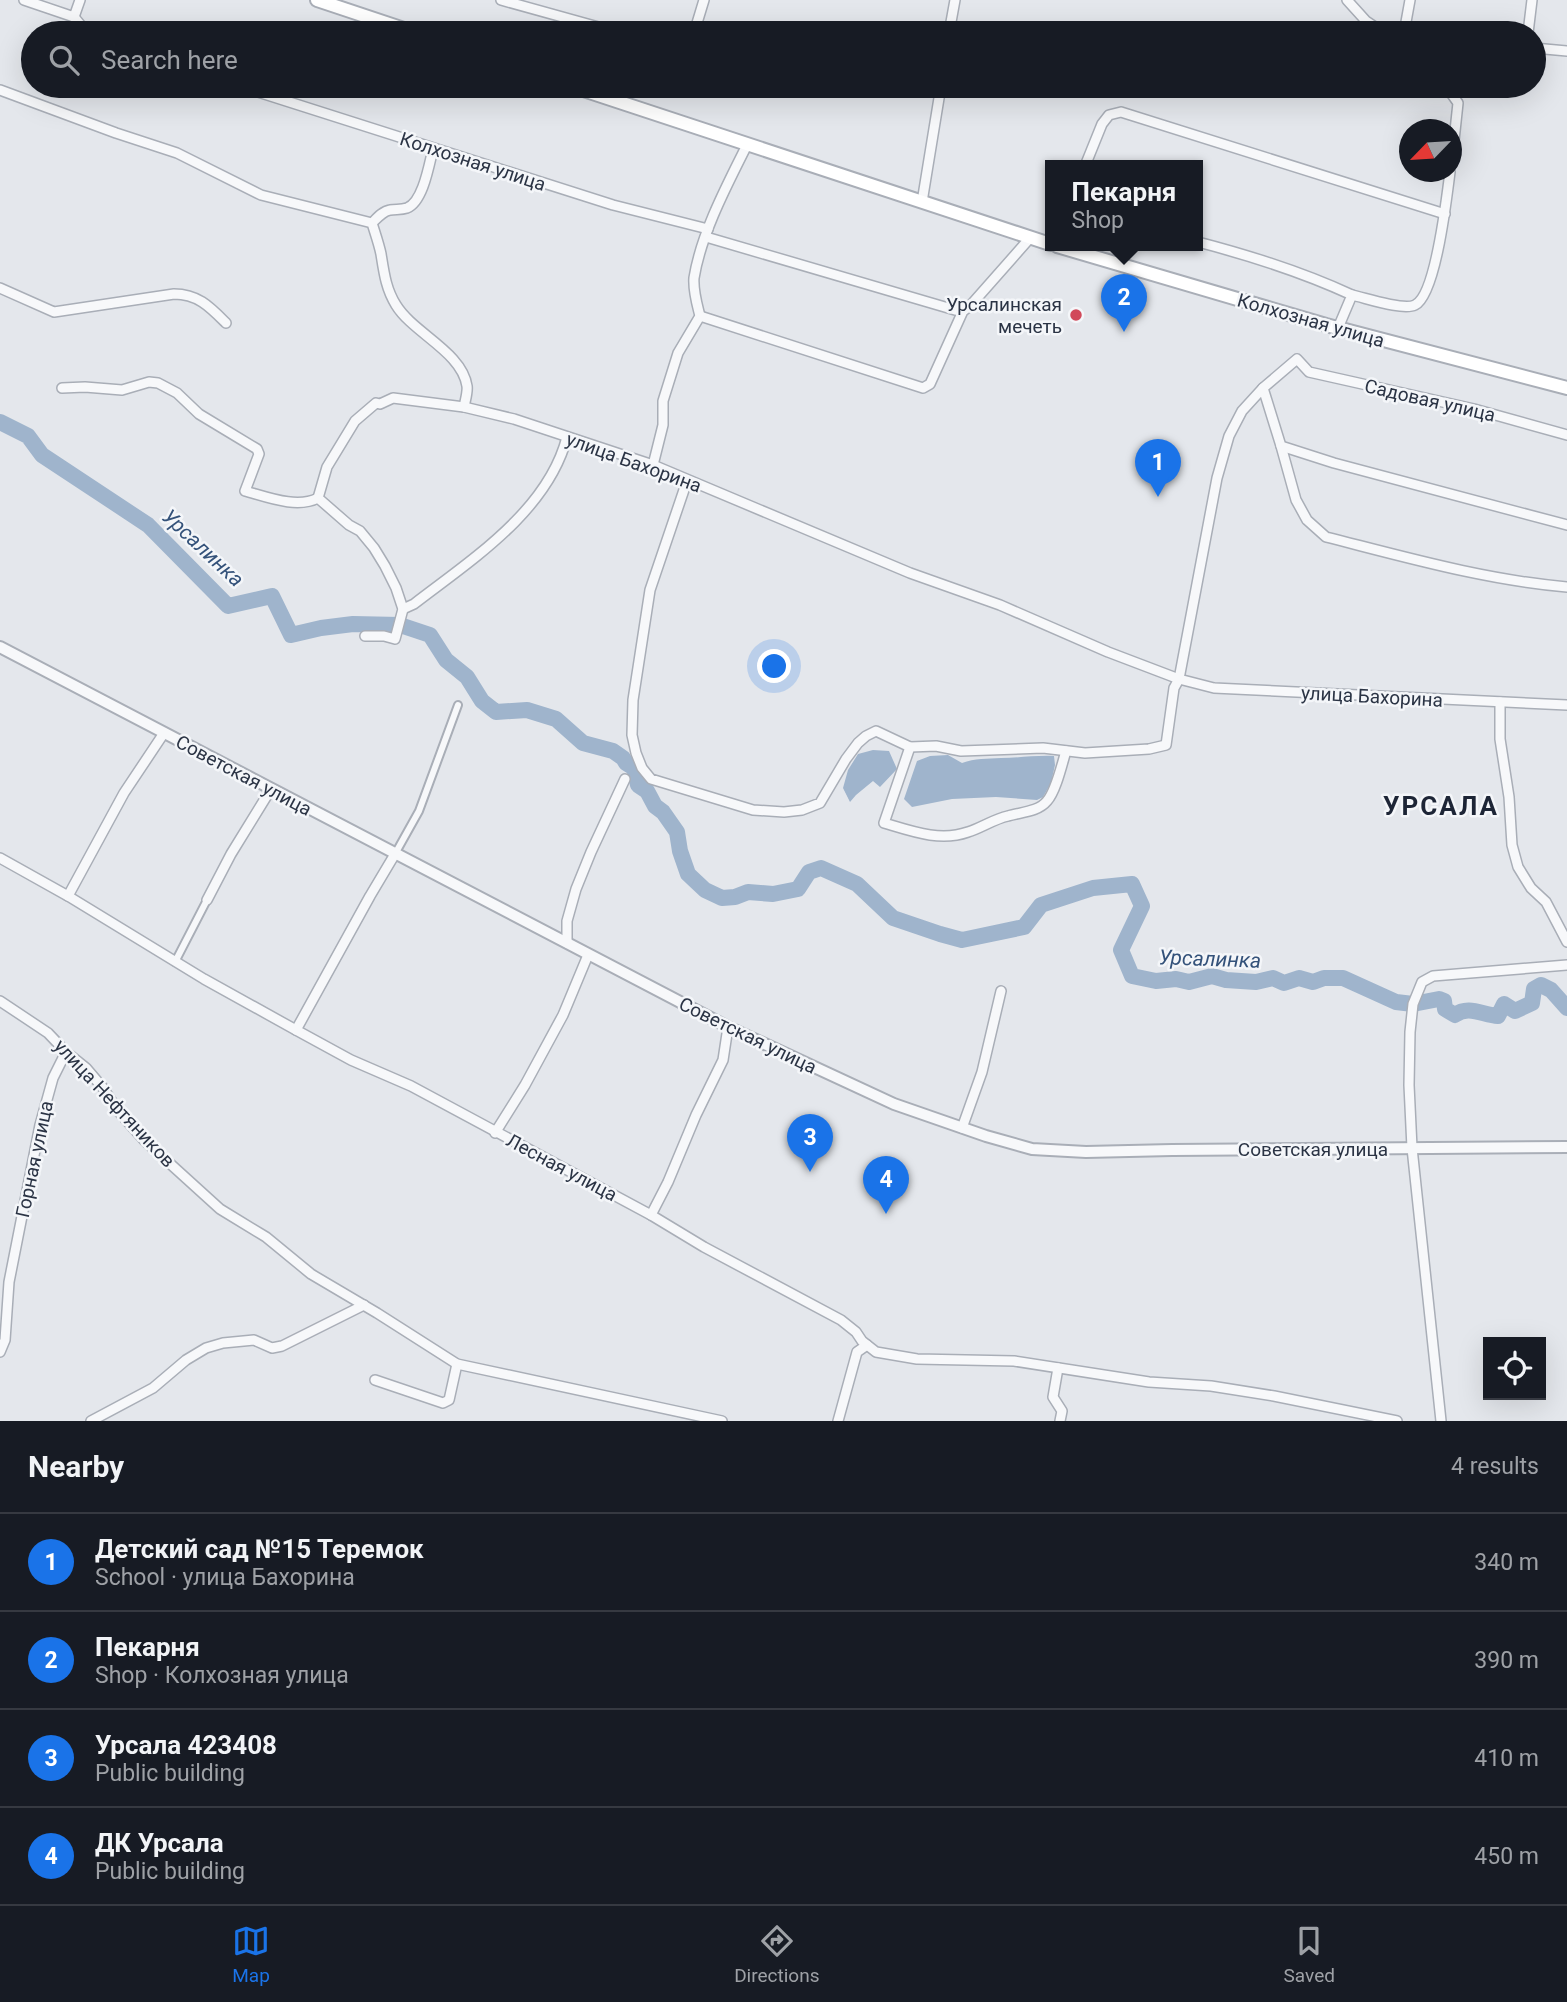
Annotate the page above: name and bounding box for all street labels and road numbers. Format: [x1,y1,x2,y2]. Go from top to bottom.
street label: Колхозная улица [397,127,549,196]
street label: Колхозная улица [1235,288,1387,352]
street label: Садовая улица [1362,374,1498,427]
street label: улица Бахорина [563,427,705,498]
street label: улица Бахорина [1300,681,1444,712]
street label: Советская улица [172,730,316,821]
street label: Советская улица [675,992,820,1079]
street label: улица Нефтяников [49,1034,180,1172]
street label: Горная улица [11,1099,58,1220]
street label: Лесная улица [502,1129,621,1206]
street label: Советская улица [1238,1138,1388,1161]

